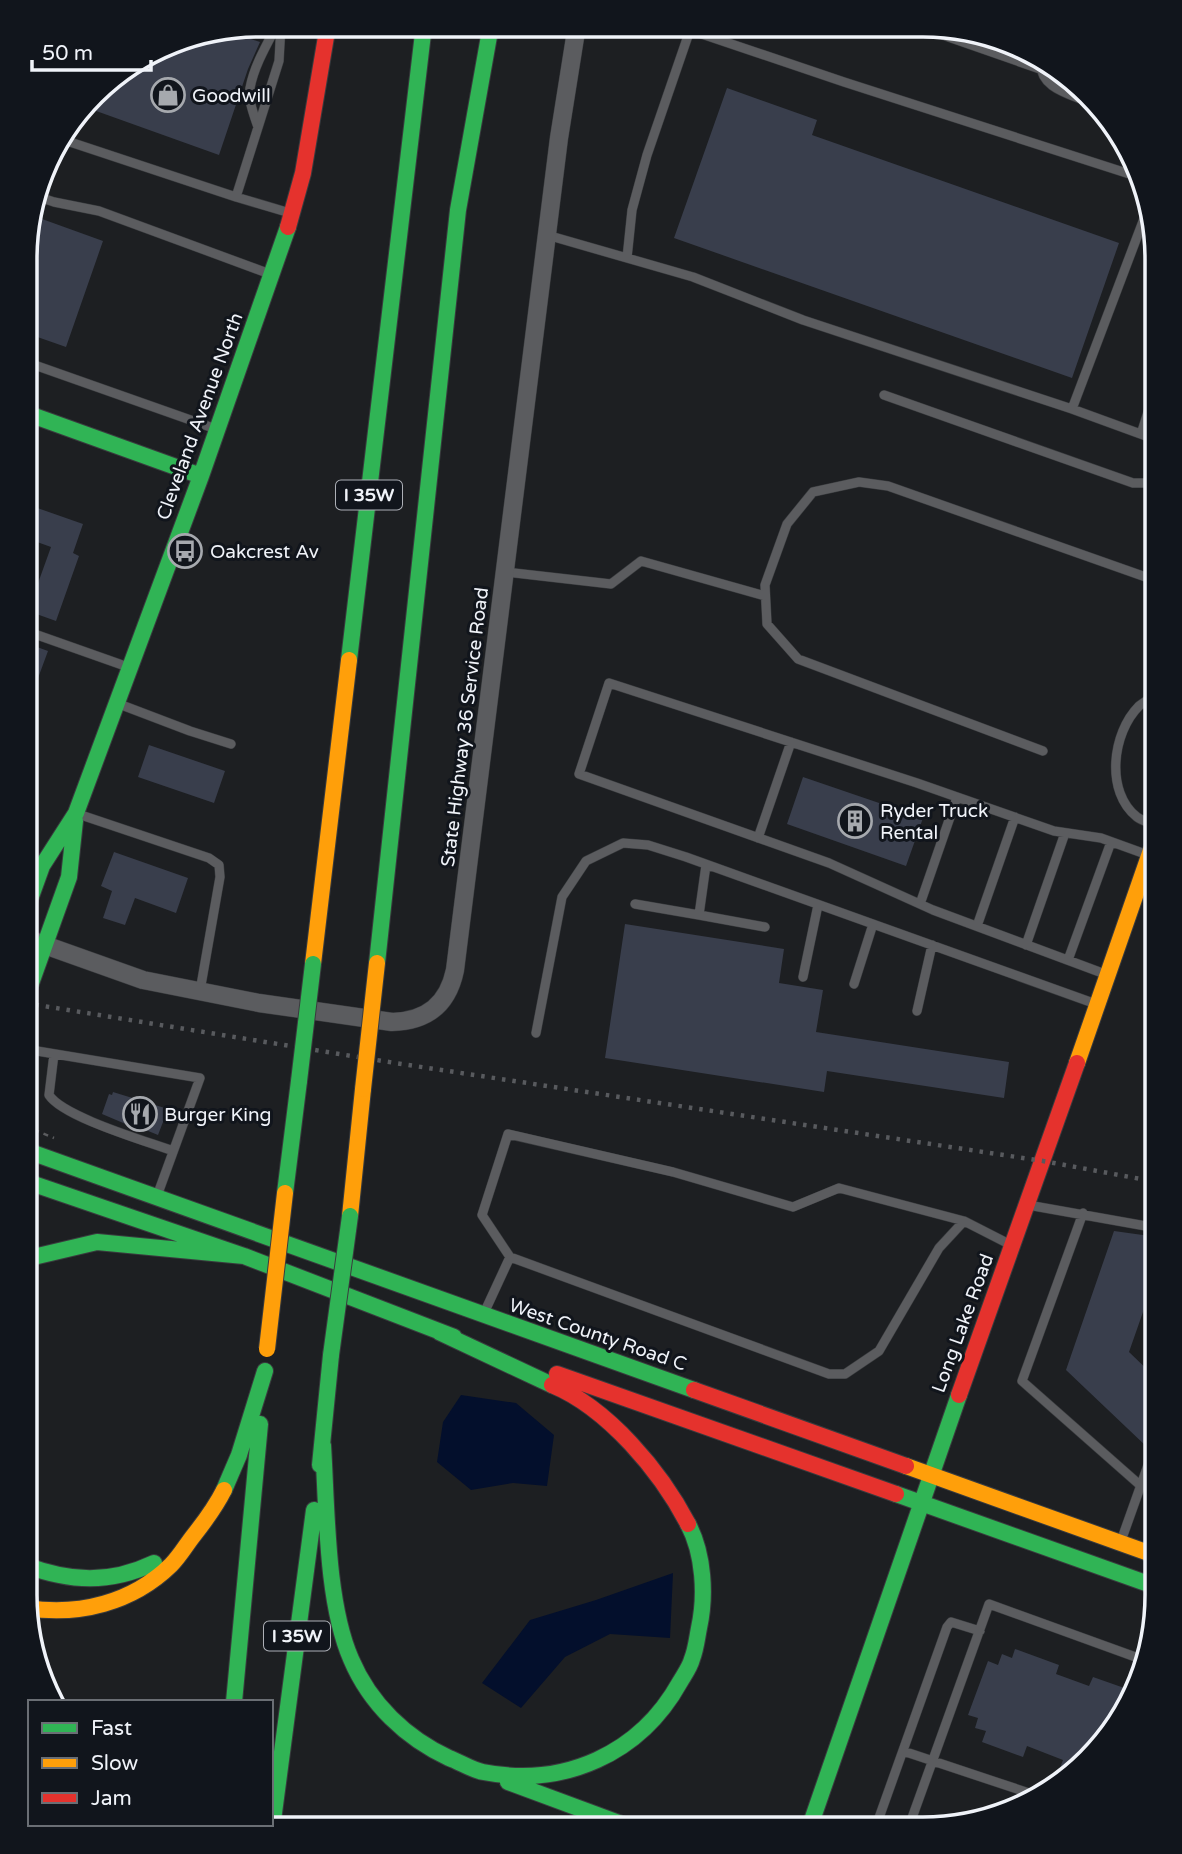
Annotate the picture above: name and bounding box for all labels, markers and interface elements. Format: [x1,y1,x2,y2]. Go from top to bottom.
scale bar [32,28,150,72]
text: 50 m [42,41,93,66]
shop icon: Goodwill [149,76,187,114]
place label: Goodwill [192,85,271,107]
street label: Cleveland Avenue North [152,310,248,523]
road number: I 35W [336,480,402,509]
bus stop icon: Oakcrest Av [166,532,204,570]
place label: Oakcrest Av [210,541,319,563]
street label: State Highway 36 Service Road [437,586,493,868]
place label: Ryder Truck Rental [880,800,988,844]
building icon: Ryder Truck Rental [836,802,874,840]
restaurant icon: Burger King [121,1095,159,1133]
place label: Burger King [164,1104,272,1126]
street label: Long Lake Road [928,1251,998,1396]
street label: West County Road C [506,1294,689,1376]
road number: I 35W [264,1622,330,1651]
legend [28,1700,273,1826]
text: Fast [91,1716,132,1741]
text: Slow [91,1751,139,1776]
text: Jam [91,1786,132,1811]

